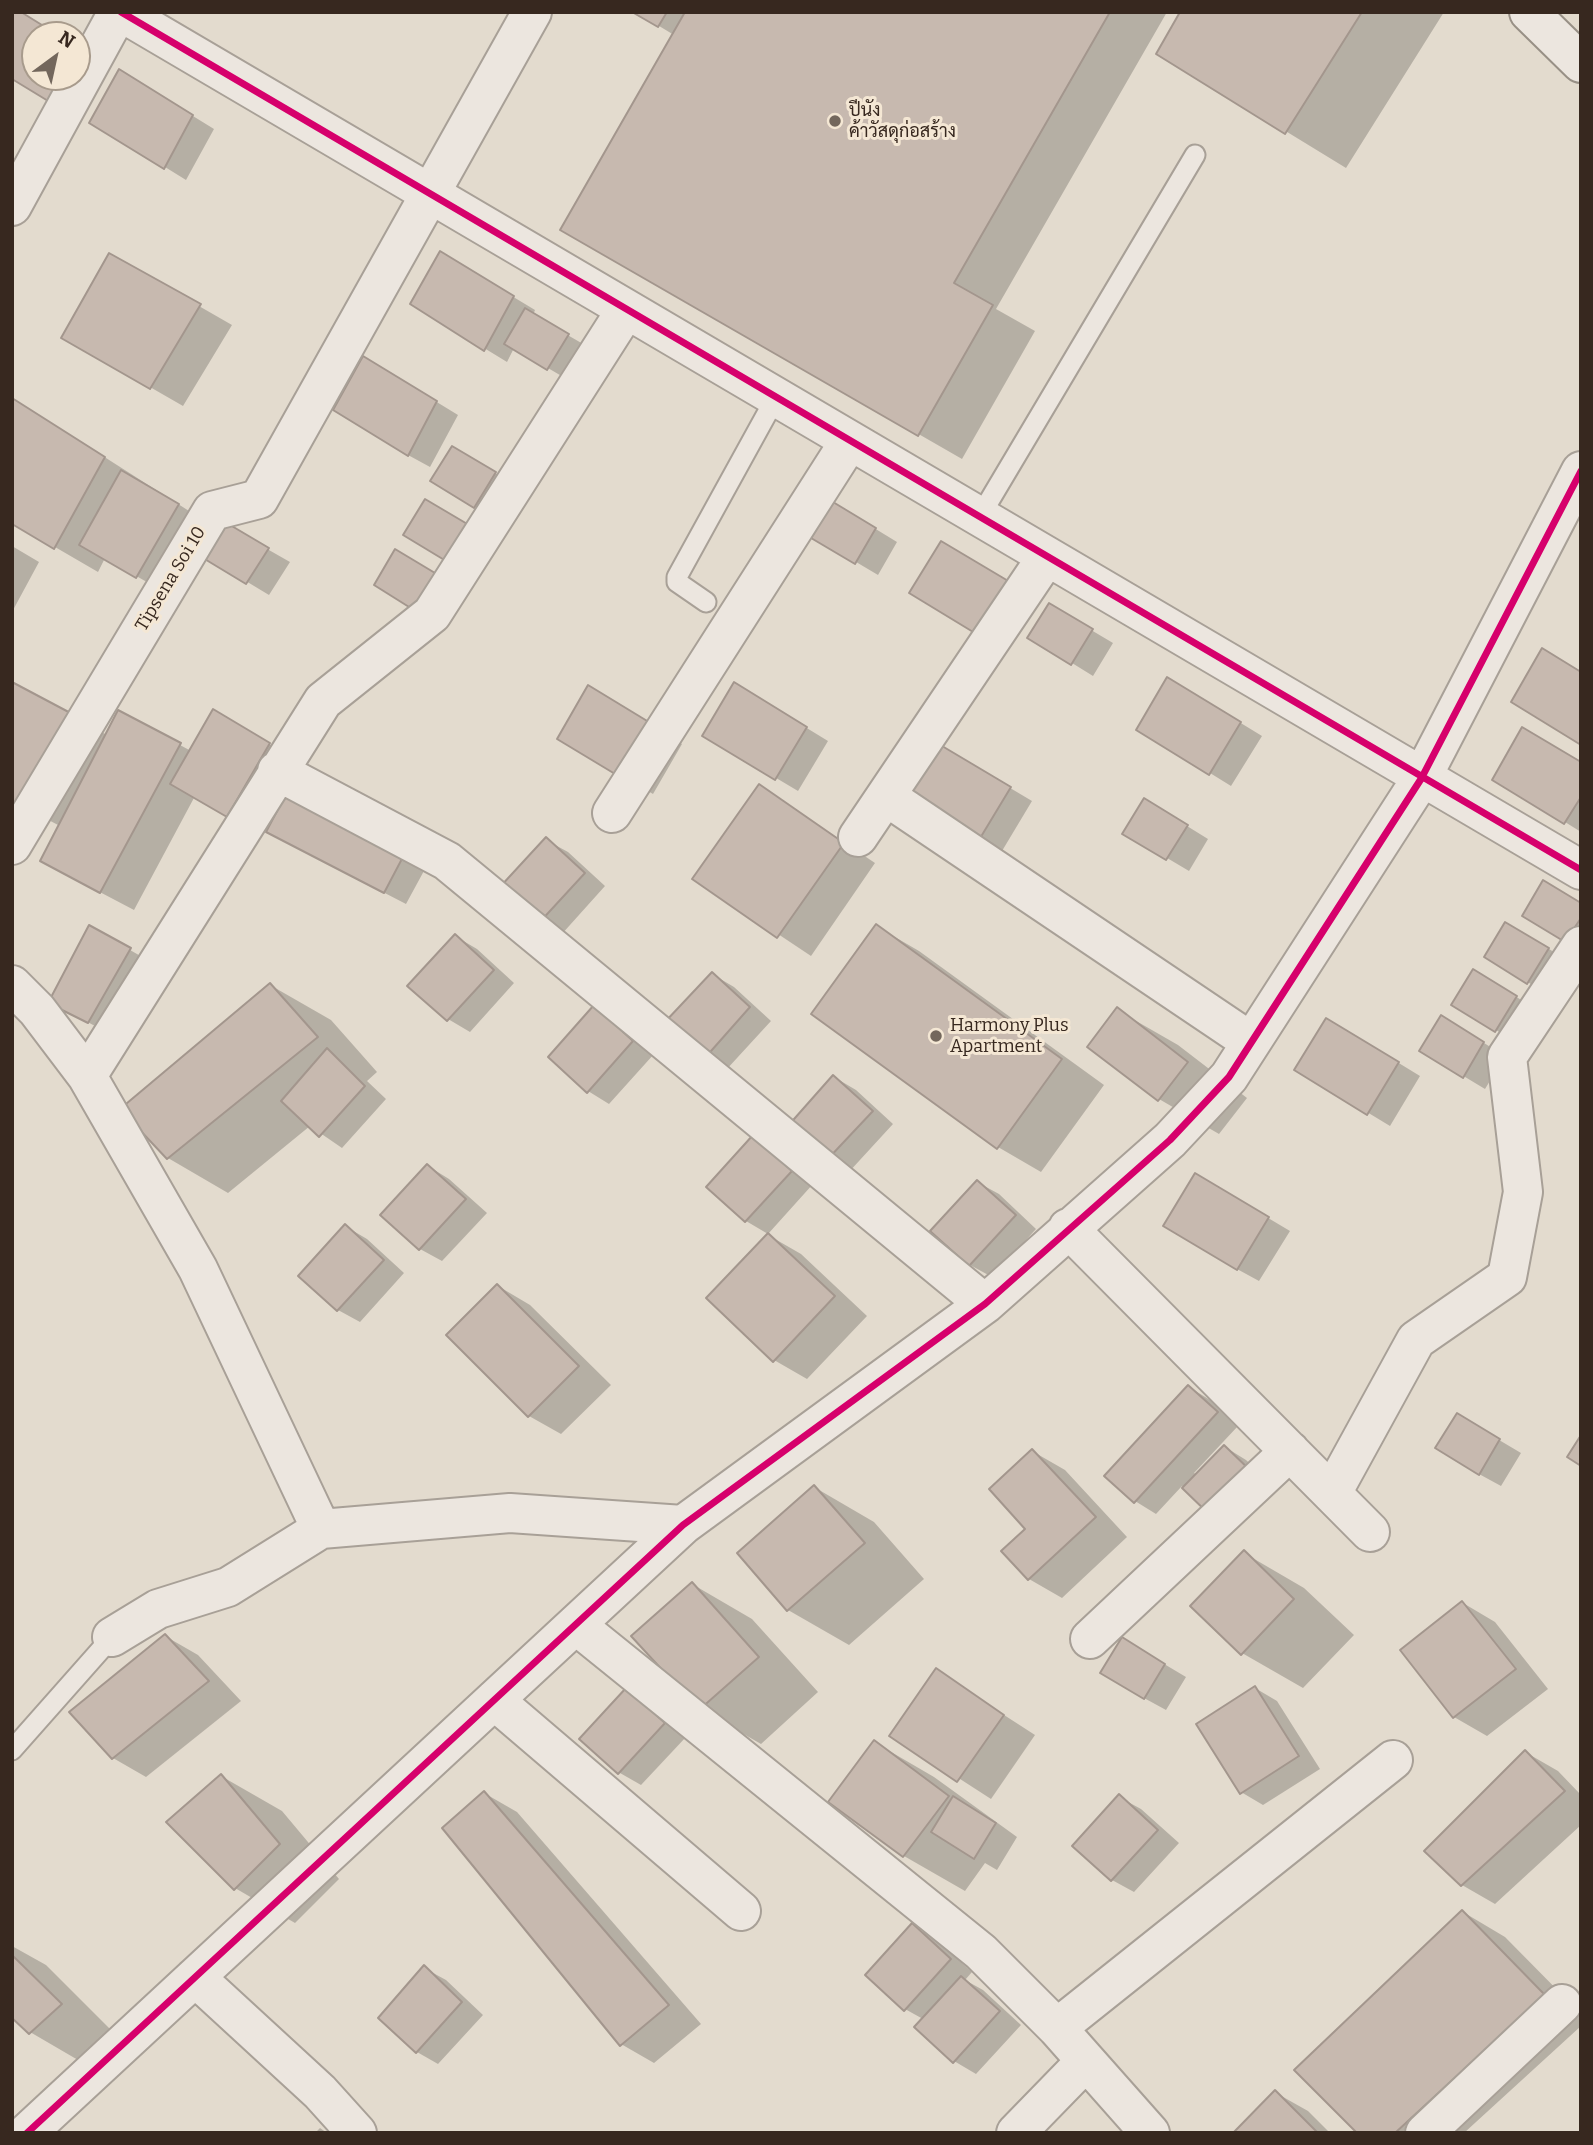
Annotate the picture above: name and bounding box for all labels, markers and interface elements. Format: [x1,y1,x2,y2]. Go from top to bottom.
north arrow [21,21,91,91]
text: N [54,26,79,53]
place label: ปีนัง ค้าวัสดุก่อสร้าง [849,100,956,142]
marker: ปีนัง ค้าวัสดุก่อสร้าง [827,113,843,129]
street label: Tipsena Soi 10 [131,523,211,635]
place label: Harmony Plus Apartment [950,1015,1069,1058]
marker: Harmony Plus Apartment [928,1028,944,1044]

